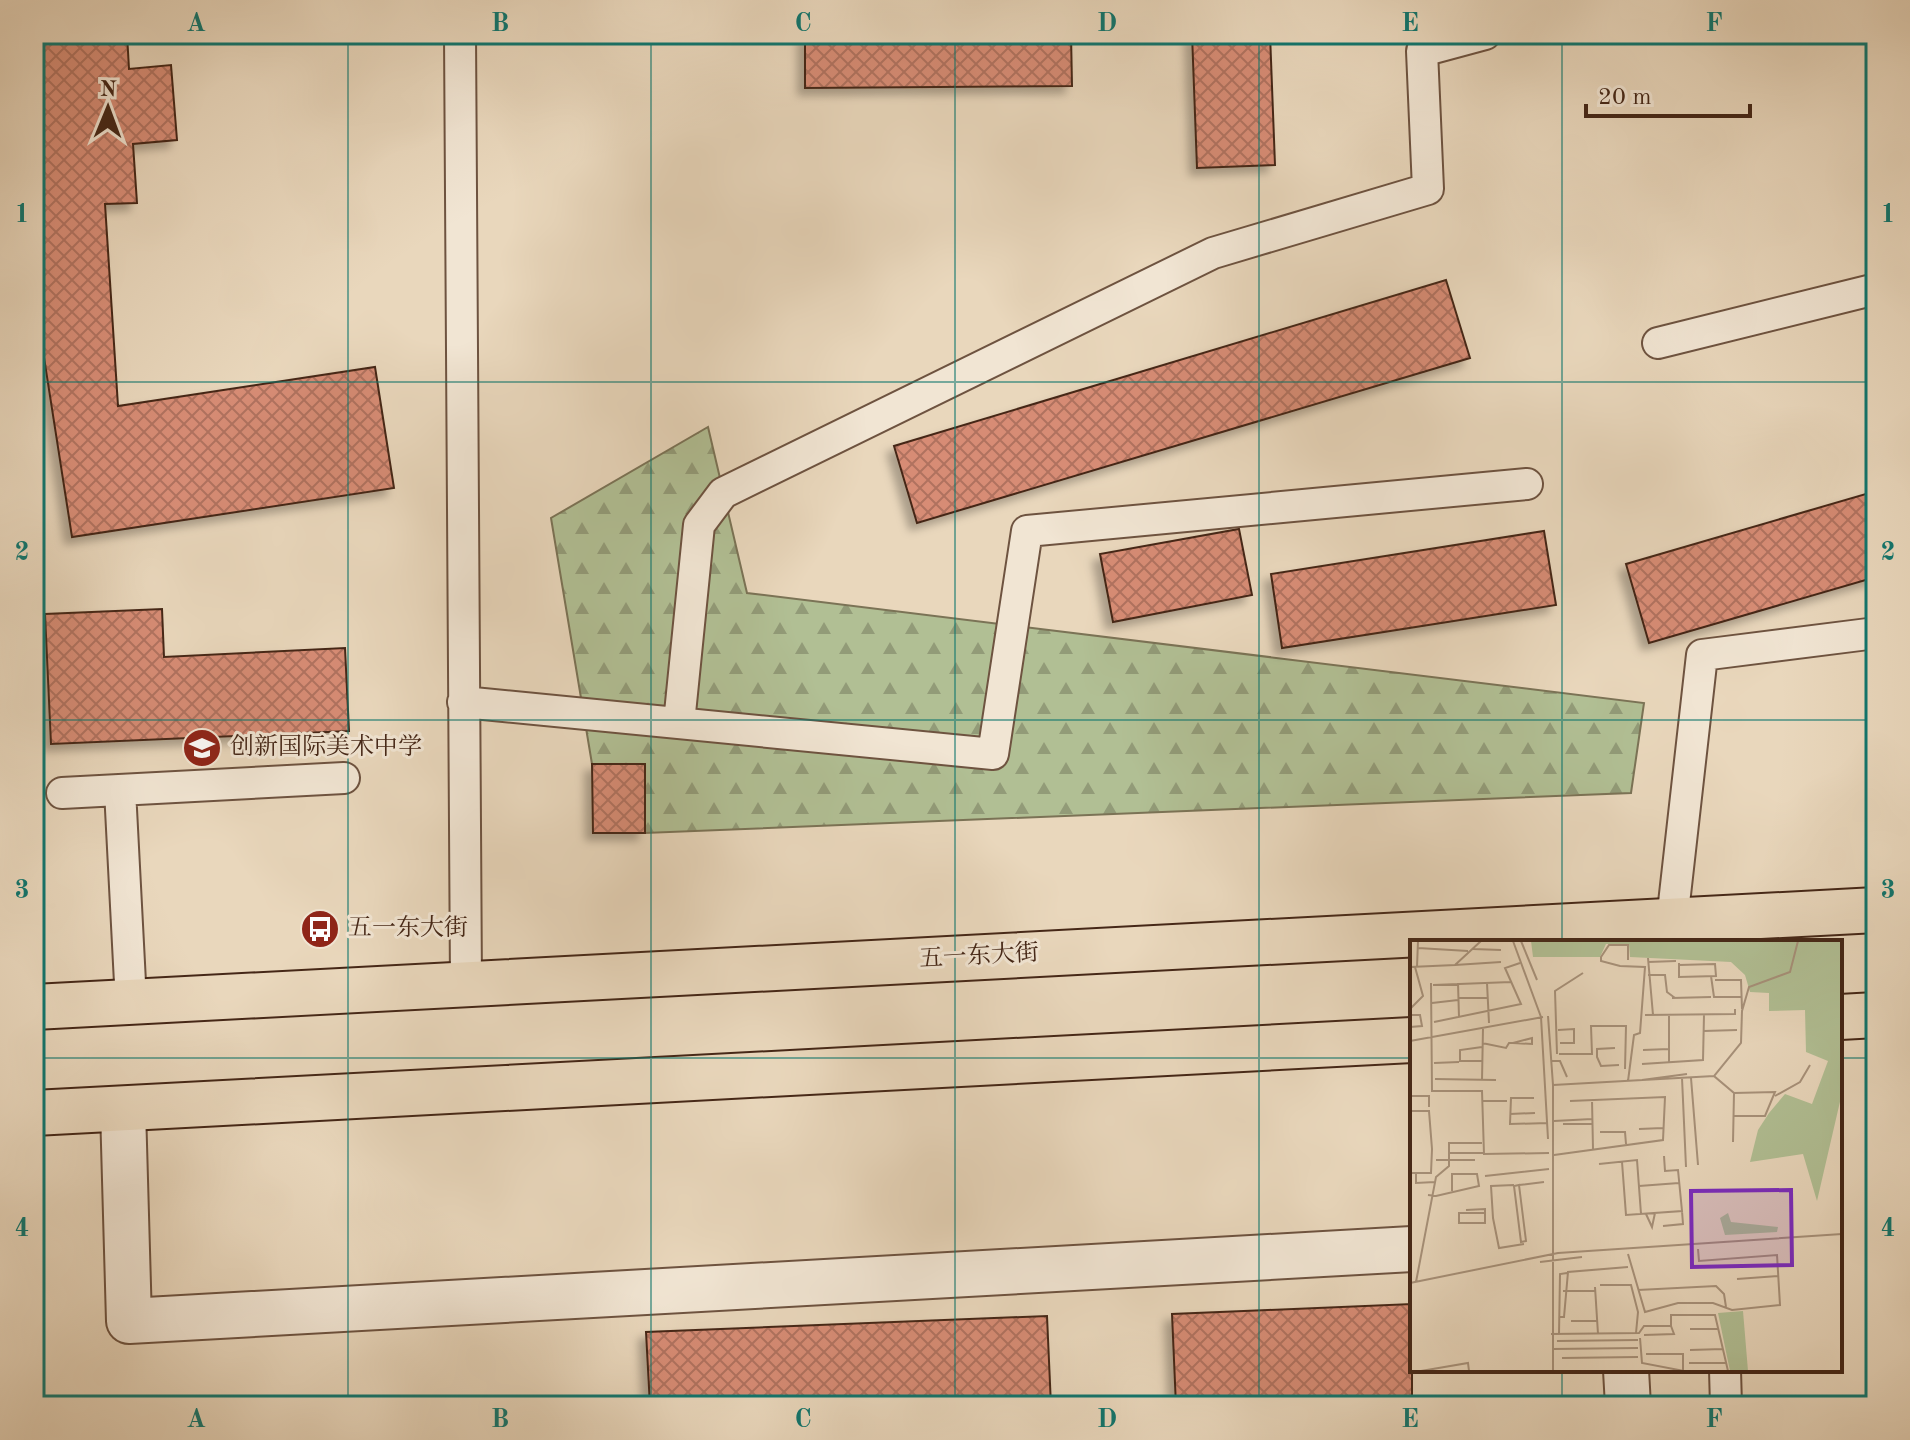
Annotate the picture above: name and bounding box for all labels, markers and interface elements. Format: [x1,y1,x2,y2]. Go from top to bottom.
text: A [186,11,206,37]
text: B [491,11,509,37]
text: C [794,11,812,37]
text: D [1097,11,1117,37]
text: E [1401,11,1419,37]
text: F [1705,11,1723,37]
north arrow [68,68,148,148]
scale bar [1586,68,1750,118]
text: N [100,79,117,101]
text: 20 m [1598,86,1652,110]
text: 1 [14,202,30,228]
text: 1 [1880,202,1896,228]
text: 2 [14,540,30,566]
text: 2 [1880,540,1896,566]
school or university icon: 创新国际美术中学 [181,727,223,769]
place label: 创新国际美术中学 [230,733,422,760]
text: 3 [14,878,30,904]
text: 3 [1880,878,1896,904]
bus stop icon: 五一东大街 [299,908,341,950]
place label: 五一东大街 [348,914,468,941]
street label: 五一东大街 [918,939,1040,972]
inset map [1410,940,1842,1372]
text: 4 [14,1216,30,1242]
text: 4 [1880,1216,1896,1242]
text: A [186,1407,206,1433]
text: B [491,1407,509,1433]
text: C [794,1407,812,1433]
text: D [1097,1407,1117,1433]
text: E [1401,1407,1419,1433]
text: F [1705,1407,1723,1433]

